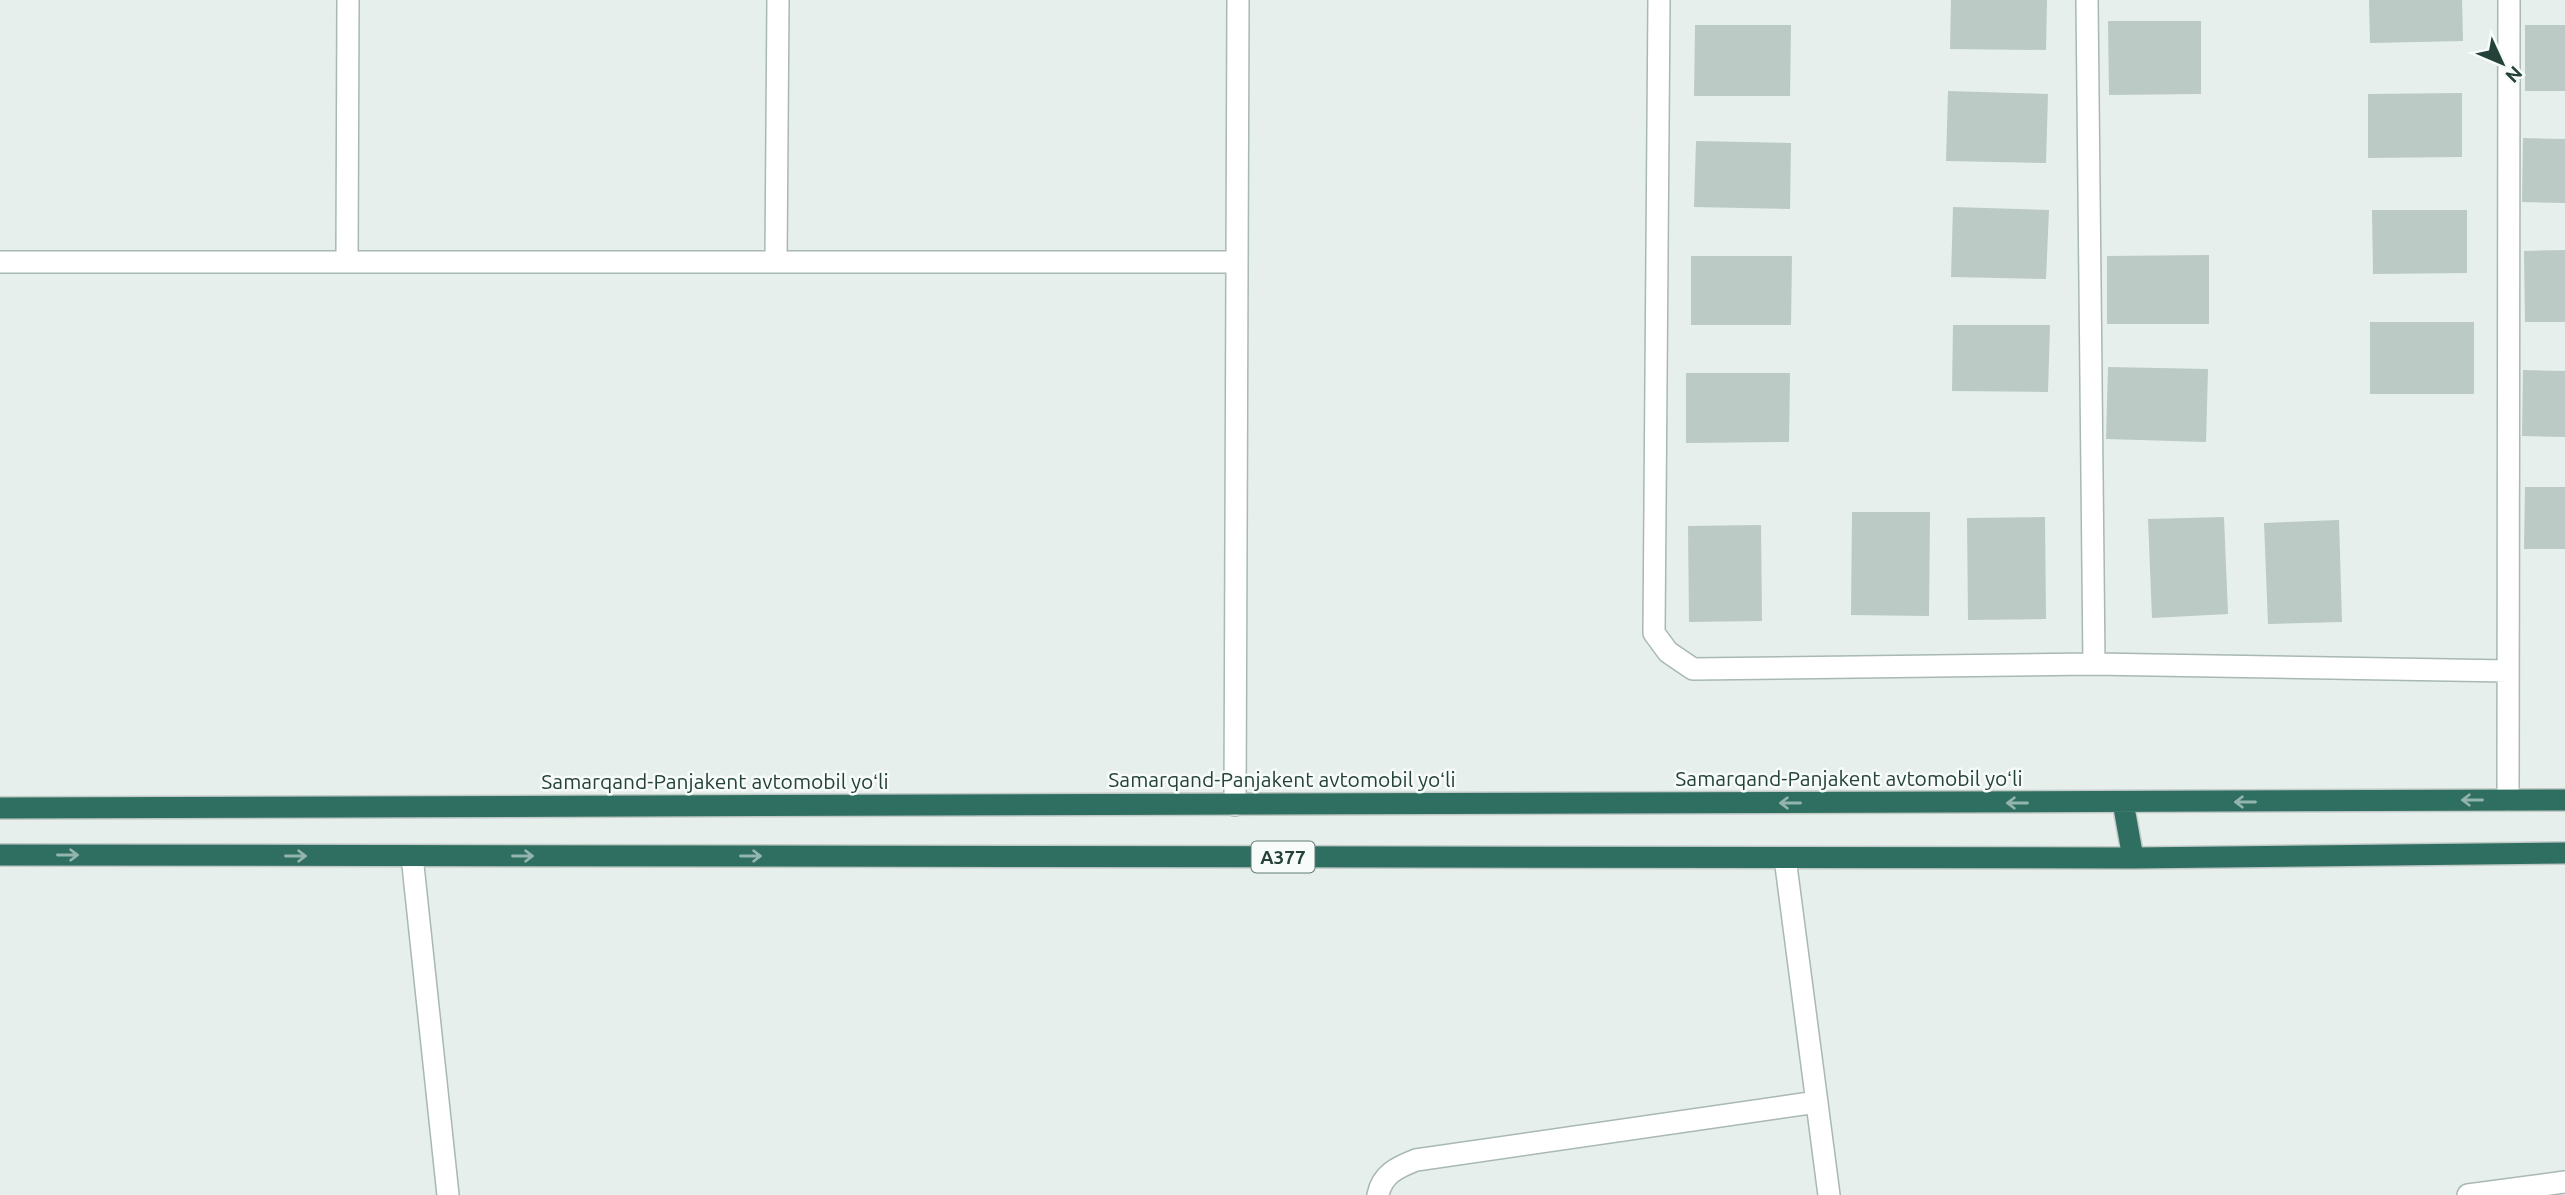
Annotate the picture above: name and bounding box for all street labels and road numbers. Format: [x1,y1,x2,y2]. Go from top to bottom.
street label: Samarqand-Panjakent avtomobil yoʻli [1675,766,2023,790]
street label: Samarqand-Panjakent avtomobil yoʻli [1108,767,1456,791]
street label: Samarqand-Panjakent avtomobil yoʻli [541,769,889,793]
road number: A377 [1252,842,1314,872]

